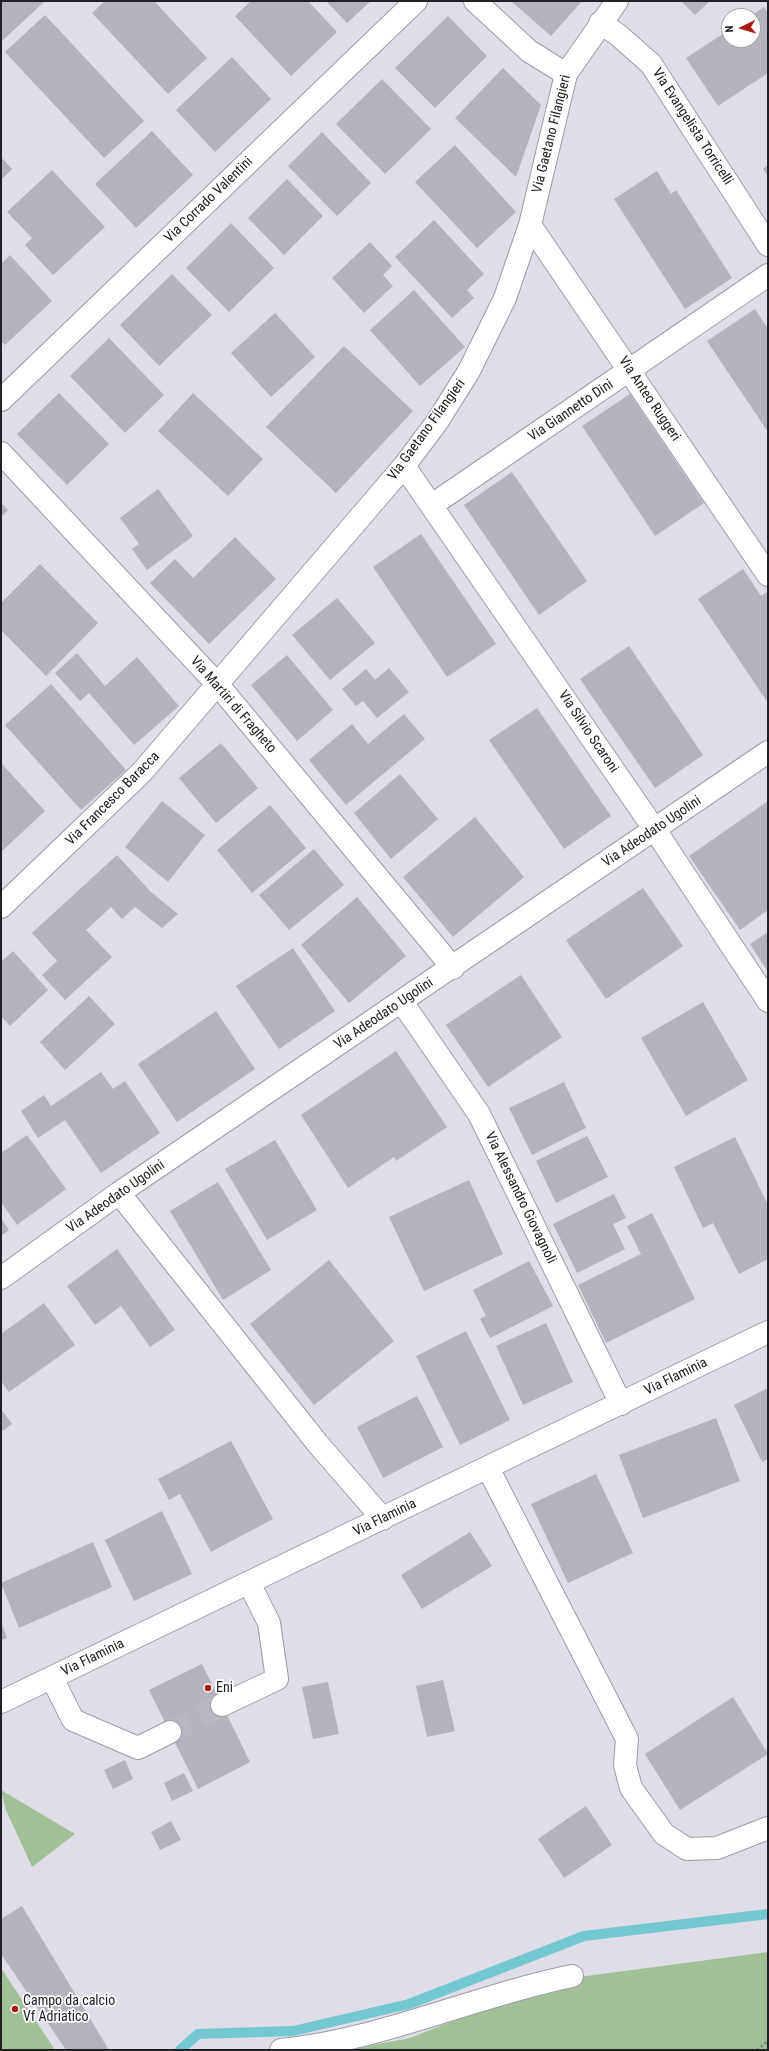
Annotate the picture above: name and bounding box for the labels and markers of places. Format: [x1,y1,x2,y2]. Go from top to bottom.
place label: Eni [216,1680,233,1696]
marker: Eni [203,1683,213,1693]
place label: Campo da calcio Vf Adriatico [23,1993,115,2026]
marker: Campo da calcio Vf Adriatico [10,2004,20,2014]

